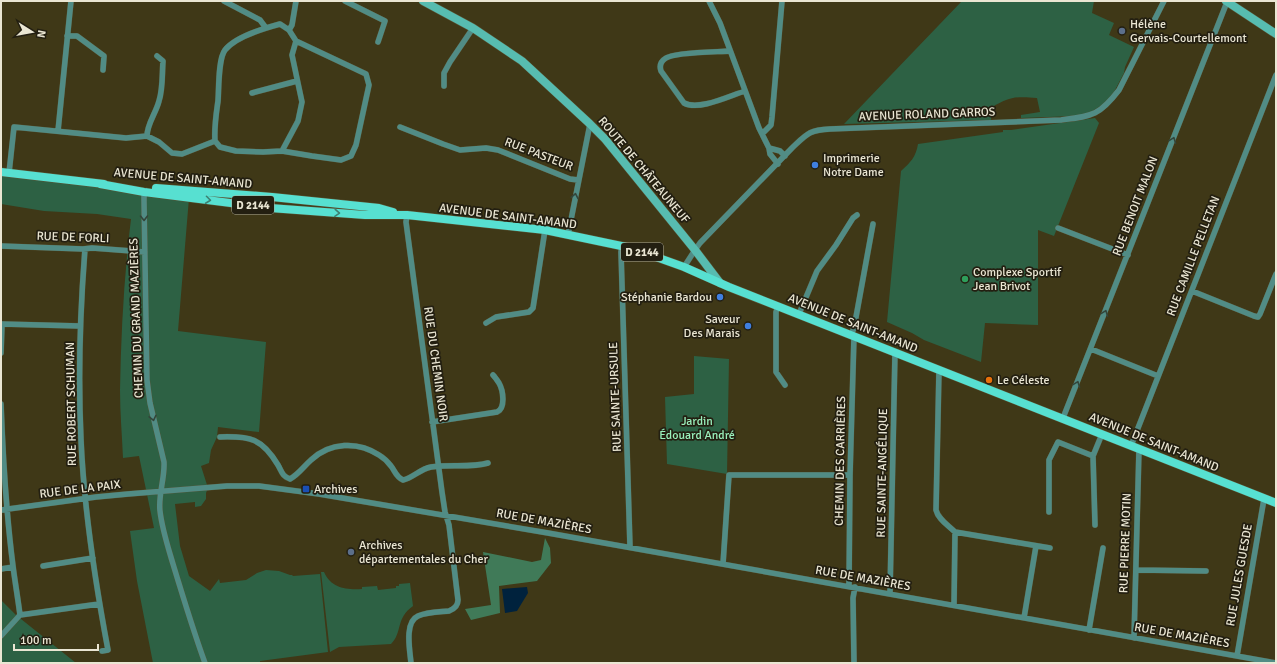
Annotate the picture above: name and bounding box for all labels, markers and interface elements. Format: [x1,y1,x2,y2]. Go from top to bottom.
north arrow [12,12,52,52]
place label: Hélène Gervais-Courtellemont [1130,17,1247,46]
marker: Hélène Gervais-Courtellemont [1117,26,1127,36]
text: N [34,29,48,39]
street label: AVENUE ROLAND GARROS [858,105,996,124]
street label: ROUTE DE CHÂTEAUNEUF [595,114,693,227]
street label: RUE PASTEUR [502,135,575,174]
one-way arrow [1168,136,1176,143]
place label: Imprimerie Notre Dame [823,151,884,180]
street label: RUE BENOIT MALON [1110,154,1161,258]
marker: Imprimerie Notre Dame [810,160,820,170]
street label: AVENUE DE SAINT-AMAND [113,165,253,192]
one-way arrow [571,193,579,200]
street label: RUE CAMILLE PELLETAN [1164,194,1223,318]
one-way arrow [205,195,211,204]
road number: D 2144 [232,196,274,214]
street label: AVENUE DE SAINT-AMAND [438,201,578,232]
one-way arrow [334,208,340,217]
one-way arrow [140,215,148,221]
street label: RUE DE FORLI [36,229,110,246]
street label: CHEMIN DU GRAND MAZIÈRES [126,237,147,398]
road number: D 2144 [621,243,663,261]
place label: Complexe Sportif Jean Brivot [973,265,1062,294]
marker: Complexe Sportif Jean Brivot [960,274,970,284]
place label: Stéphanie Bardou [621,290,712,305]
street label: AVENUE DE SAINT-AMAND [786,291,920,356]
marker: Stéphanie Bardou [715,292,725,302]
street label: RUE DU CHEMIN NOIR [420,306,451,422]
one-way arrow [1100,310,1108,317]
place label: Saveur Des Marais [684,312,741,341]
marker: Saveur Des Marais [743,321,753,331]
street label: RUE ROBERT SCHUMAN [63,342,80,466]
street label: RUE SAINTE-URSULE [606,342,625,452]
place label: Le Céleste [997,373,1050,388]
marker: Le Céleste [984,375,994,385]
one-way arrow [1072,380,1080,388]
street label: CHEMIN DES CARRIÈRES [832,396,849,526]
street label: RUE SAINTE-ANGÉLIQUE [874,408,891,538]
street label: AVENUE DE SAINT-AMAND [1087,410,1221,475]
one-way arrow [149,414,157,421]
park label: Jardin Édouard André [659,414,735,443]
street label: RUE DE LA PAIX [39,477,122,502]
place label: Archives [314,482,357,497]
marker: Archives [301,484,311,494]
street label: RUE PIERRE MOTIN [1116,493,1135,593]
street label: RUE DE MAZIÈRES [495,506,593,537]
street label: RUE JULES GUESDE [1223,522,1256,628]
place label: Archives départementales du Cher [359,538,489,567]
marker: Archives départementales du Cher [346,547,356,557]
street label: RUE DE MAZIÈRES [814,563,912,594]
street label: RUE DE MAZIÈRES [1133,620,1231,651]
scale bar [14,626,98,652]
text: 100 m [20,633,52,648]

